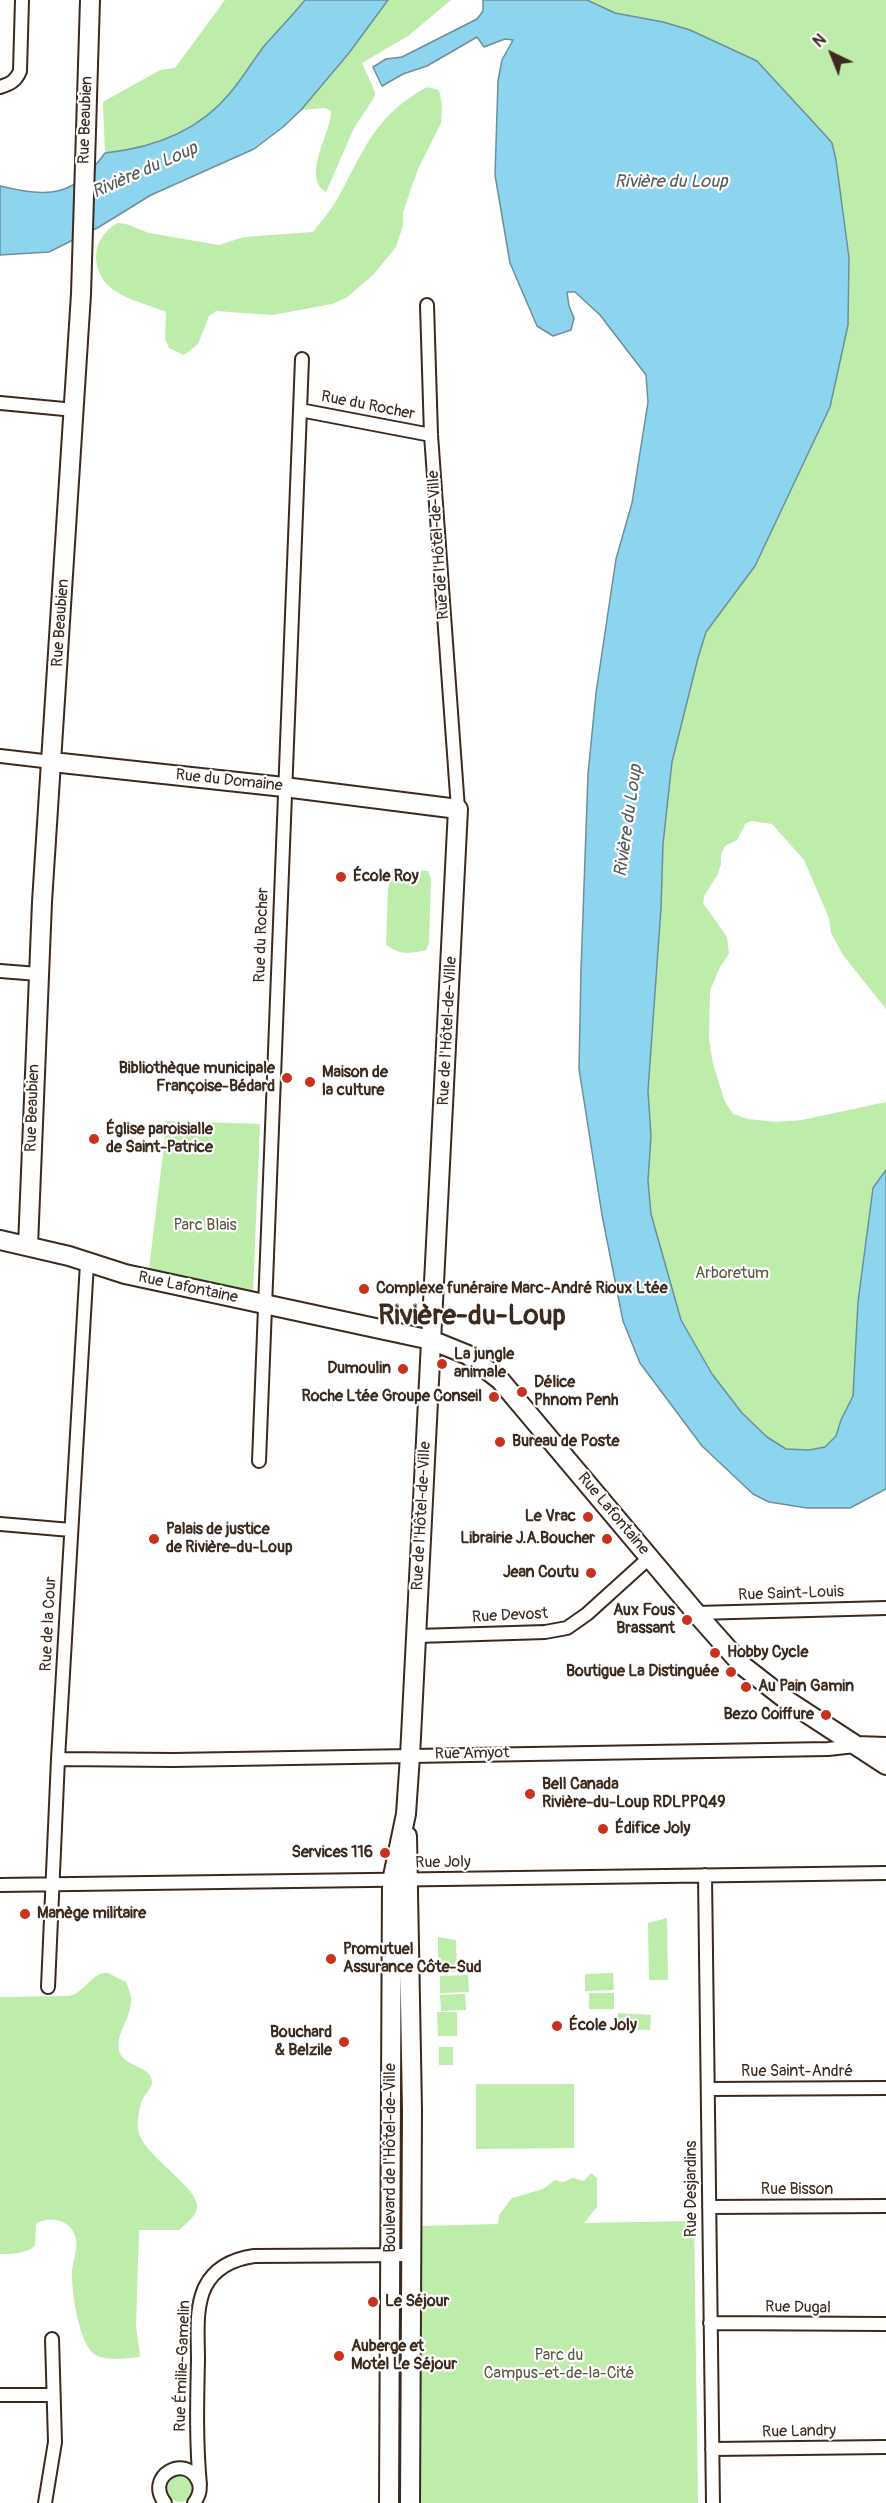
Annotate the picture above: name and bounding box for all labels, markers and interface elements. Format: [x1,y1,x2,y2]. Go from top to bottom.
north arrow [802,24,862,84]
text: N [809,30,830,52]
street label: Rue Beaubien [75,76,97,164]
water label: Rivière du Loup [89,138,201,204]
water label: Rivière du Loup [614,171,728,193]
street label: Rue du Rocher [319,388,417,424]
street label: Rue de l'Hôtel-de-Ville [424,470,454,620]
street label: Rue Beaubien [48,578,74,668]
water label: Rivière du Loup [610,764,648,878]
street label: Rue du Domaine [175,766,283,796]
place label: École Roy [353,867,419,887]
marker: École Roy [334,870,348,884]
street label: Rue du Rocher [251,887,273,983]
street label: Rue de l'Hôtel-de-Ville [435,956,461,1106]
place label: Bibliothèque municipale Françoise-Bédard [119,1059,275,1097]
place label: Maison de la culture [322,1063,388,1101]
street label: Rue Beaubien [22,1064,44,1152]
marker: Bibliothèque municipale Françoise-Bédard [280,1071,294,1085]
marker: Maison de la culture [303,1075,317,1089]
place label: Église paroisialle de Saint-Patrice [106,1120,213,1158]
marker: Église paroisialle de Saint-Patrice [87,1132,101,1146]
park label: Parc Blais [173,1216,237,1236]
park label: Arboretum [695,1264,769,1284]
street label: Rue Lafontaine [136,1268,240,1308]
place label: Complexe funéraire Marc-André Rioux Ltée [376,1279,668,1299]
marker: Complexe funéraire Marc-André Rioux Ltée [357,1282,371,1296]
district label: Rivière-du-Loup [378,1300,566,1334]
place label: La jungle animale [454,1345,514,1383]
marker: La jungle animale [435,1357,449,1371]
place label: Dumoulin [327,1359,391,1379]
marker: Dumoulin [396,1362,410,1376]
place label: Délice Phnom Penh [534,1373,618,1411]
marker: Délice Phnom Penh [515,1385,529,1399]
place label: Roche Ltée Groupe Conseil [302,1387,482,1407]
marker: Roche Ltée Groupe Conseil [487,1390,501,1404]
place label: Bureau de Poste [512,1432,619,1452]
marker: Bureau de Poste [493,1435,507,1449]
street label: Rue de l'Hôtel-de-Ville [409,1441,435,1591]
street label: Rue Lafontaine [573,1469,653,1559]
place label: Le Vrac [525,1507,576,1527]
marker: Le Vrac [581,1510,595,1524]
place label: Palais de justice de Rivière-du-Loup [166,1520,293,1558]
place label: Librairie J.A.Boucher [460,1529,595,1549]
marker: Palais de justice de Rivière-du-Loup [147,1532,161,1546]
marker: Librairie J.A.Boucher [600,1532,614,1546]
place label: Jean Coutu [503,1563,579,1583]
marker: Jean Coutu [584,1566,598,1580]
street label: Rue de la Cour [37,1576,61,1672]
street label: Rue Saint-Louis [738,1583,844,1605]
place label: Aux Fous Brassant [613,1601,675,1639]
street label: Rue Devost [472,1604,548,1628]
marker: Aux Fous Brassant [680,1613,694,1627]
place label: Hobby Cycle [727,1643,808,1663]
marker: Hobby Cycle [708,1646,722,1660]
place label: Boutigue La Distinguée [566,1662,719,1682]
marker: Boutigue La Distinguée [724,1665,738,1679]
place label: Au Pain Gamin [758,1677,854,1697]
marker: Au Pain Gamin [739,1680,753,1694]
place label: Bezo Coiffure [724,1705,814,1725]
marker: Bezo Coiffure [819,1708,833,1722]
street label: Rue Amyot [434,1744,510,1764]
place label: Bell Canada Rivière-du-Loup RDLPPQ49 [542,1775,725,1813]
marker: Bell Canada Rivière-du-Loup RDLPPQ49 [523,1787,537,1801]
place label: Édifice Joly [615,1819,690,1839]
marker: Édifice Joly [596,1822,610,1836]
place label: Services 116 [292,1843,373,1863]
marker: Services 116 [378,1846,392,1860]
street label: Rue Joly [415,1853,471,1873]
place label: Manège militaire [37,1904,146,1924]
marker: Manège militaire [18,1907,32,1921]
place label: Promutuel Assurance Côte-Sud [343,1940,482,1978]
marker: Promutuel Assurance Côte-Sud [324,1952,338,1966]
place label: École Joly [569,2016,637,2036]
marker: École Joly [550,2019,564,2033]
place label: Bouchard & Belzile [270,2023,332,2061]
marker: Bouchard & Belzile [337,2035,351,2049]
street label: Rue Saint-André [741,2062,853,2082]
street label: Boulevard de l'Hôtel-de-Ville [381,2063,401,2253]
street label: Rue Desjardins [682,2141,702,2237]
street label: Rue Bisson [761,2180,833,2200]
place label: Le Séjour [385,2292,449,2312]
marker: Le Séjour [366,2295,380,2309]
street label: Rue Dugal [765,2298,831,2318]
street label: Rue Émilie-Gamelin [171,2300,195,2432]
place label: Auberge et Motel Le Séjour [351,2337,457,2375]
park label: Parc du Campus-et-de-la-Cité [484,2346,634,2384]
marker: Auberge et Motel Le Séjour [332,2349,346,2363]
street label: Rue Landry [762,2422,836,2442]

